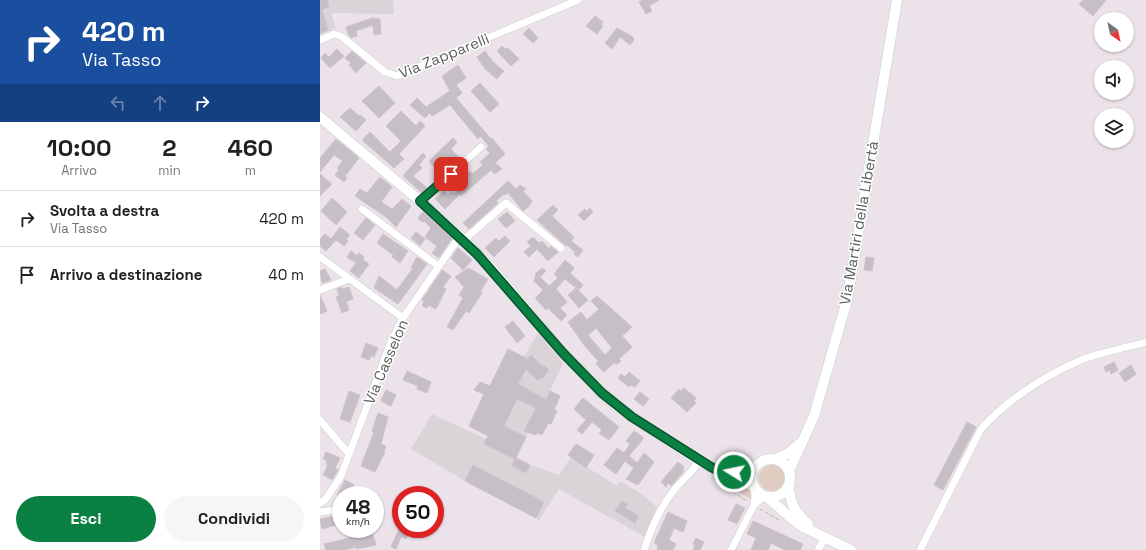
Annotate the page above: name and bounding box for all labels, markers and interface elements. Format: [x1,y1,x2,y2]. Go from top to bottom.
north arrow [1094,12,1134,52]
map controls [1094,12,1134,148]
text: 420 m [82,13,166,49]
icon: right [16,16,68,68]
street label: Via Zapparelli [396,29,492,82]
text: Via Tasso [82,48,161,71]
button: sound [1094,60,1134,100]
icon: left [107,92,129,114]
icon: ahead [149,92,171,114]
icon: right [191,92,213,114]
button: layers [1094,108,1134,148]
text: 10:00 [47,132,111,163]
text: 2 [162,132,177,163]
text: 460 [227,132,273,163]
street label: Via Martiri della Libertà [835,139,882,306]
pin [434,157,468,191]
text: Arrivo [61,162,97,179]
text: min [158,162,181,179]
text: m [245,162,256,179]
icon: arrive [440,163,462,185]
text: Svolta a destra [50,201,159,220]
icon: right [16,208,38,230]
text: 420 m [259,209,304,228]
text: Via Tasso [50,220,107,237]
icon: arrive [16,264,38,286]
text: Arrivo a destinazione [50,265,202,284]
text: 40 m [268,265,304,284]
street label: Via Casselon [359,316,412,407]
position arrow [713,451,755,493]
speed limit sign: 50 [392,486,444,538]
text: 48 [346,494,370,520]
button: Esci [16,496,156,542]
button: Condividi [164,496,304,542]
text: km/h [346,515,370,528]

